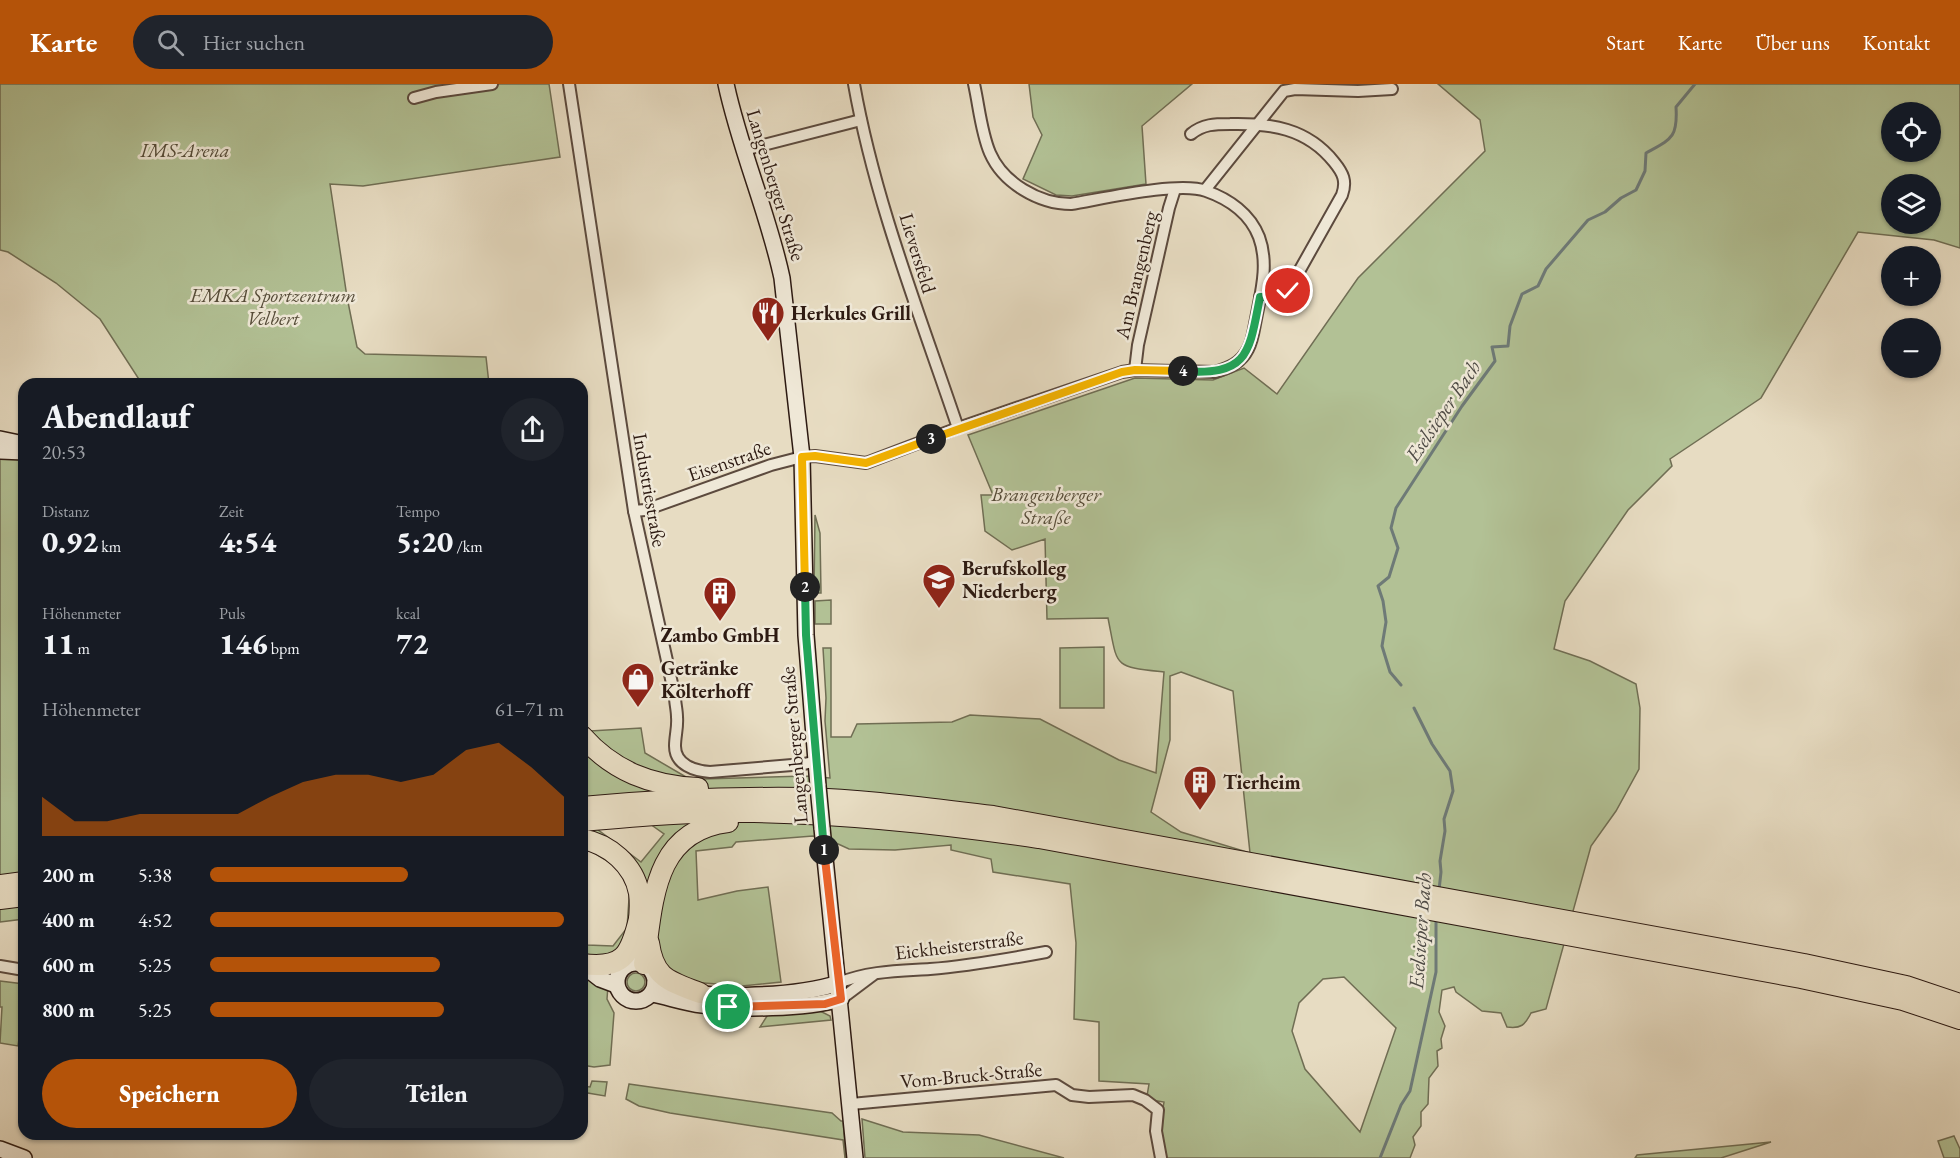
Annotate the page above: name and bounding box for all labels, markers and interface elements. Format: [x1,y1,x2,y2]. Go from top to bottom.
search box [133,15,553,69]
text: Karte [30,24,97,60]
icon: search [154,26,187,59]
text: Hier suchen [202,28,305,57]
text: Start [1606,29,1645,56]
text: Karte [1678,29,1722,56]
text: Über uns [1755,29,1830,56]
text: Kontakt [1863,29,1930,56]
map controls [1881,102,1941,378]
button: locate [1881,102,1941,162]
street label: Langenberger Straße [741,106,811,264]
park label: IMS-Arena [139,137,230,163]
button: layers [1881,174,1941,234]
street label: Am Brangenberg [1108,208,1163,343]
street label: Lieversfeld [894,210,943,297]
button: + [1881,246,1941,306]
pin [1262,265,1313,316]
icon: check [1271,274,1304,307]
park label: EMKA Sportzentrum Velbert [189,282,356,331]
restaurant icon: Herkules Grill [750,295,786,342]
place label: Herkules Grill [791,300,911,326]
button: − [1881,318,1941,378]
water label: Eselsieper Bach [1398,355,1486,467]
pin: 4 [1168,356,1198,386]
text: 4 [1179,360,1187,381]
text: Abendlauf [42,395,191,438]
button: share [501,398,564,461]
pin: 3 [916,424,946,454]
text: 3 [927,428,935,449]
street label: Industriestraße [627,431,673,549]
street label: Eisenstraße [684,435,774,487]
text: 20:53 [42,439,85,465]
park label: Brangenberger Straße [990,481,1102,530]
text: Distanz [42,501,89,522]
text: Zeit [219,501,244,522]
text: Tempo [396,501,440,522]
text: 0.92 [42,522,98,561]
text: 4:54 [219,522,276,561]
text: 5:20 [396,522,453,561]
text: km [98,536,121,557]
text: /km [453,536,483,557]
place label: Berufskolleg Niederberg [962,555,1067,604]
school or university icon: Berufskolleg Niederberg [921,562,957,609]
pin: 2 [790,572,820,602]
building icon: Zambo GmbH [702,575,738,622]
text: 2 [801,576,809,597]
text: Höhenmeter [42,603,121,624]
text: Puls [219,603,245,624]
text: kcal [396,603,420,624]
place label: Zambo GmbH [660,622,780,648]
text: 11 [42,624,74,663]
text: 146 [219,624,268,663]
text: 72 [396,624,428,663]
text: m [74,638,90,659]
text: bpm [268,638,300,659]
place label: Getränke Költerhoff [661,655,754,704]
shop icon: Getränke Költerhoff [620,661,656,708]
street label: Langenberger Straße [774,665,814,825]
text: Höhenmeter [42,696,141,722]
text: 61–71 m [495,696,564,722]
building icon: Tierheim [1182,764,1218,811]
place label: Tierheim [1223,769,1301,795]
pin: 1 [809,835,839,865]
text: 1 [820,839,828,860]
text: 200 m [42,862,95,888]
text: 5:38 [138,862,172,888]
water label: Eselsieper Bach [1402,872,1437,991]
text: 400 m [42,907,95,933]
text: 4:52 [138,907,172,933]
street label: Eickheisterstraße [893,924,1025,966]
text: 600 m [42,952,95,978]
text: 5:25 [138,952,172,978]
pin [702,981,753,1032]
icon: arrive [711,990,744,1023]
text: 800 m [42,997,95,1023]
text: 5:25 [138,997,172,1023]
street label: Vom-Bruck-Straße [899,1056,1043,1094]
button: Speichern [42,1059,297,1128]
button: Teilen [309,1059,564,1128]

